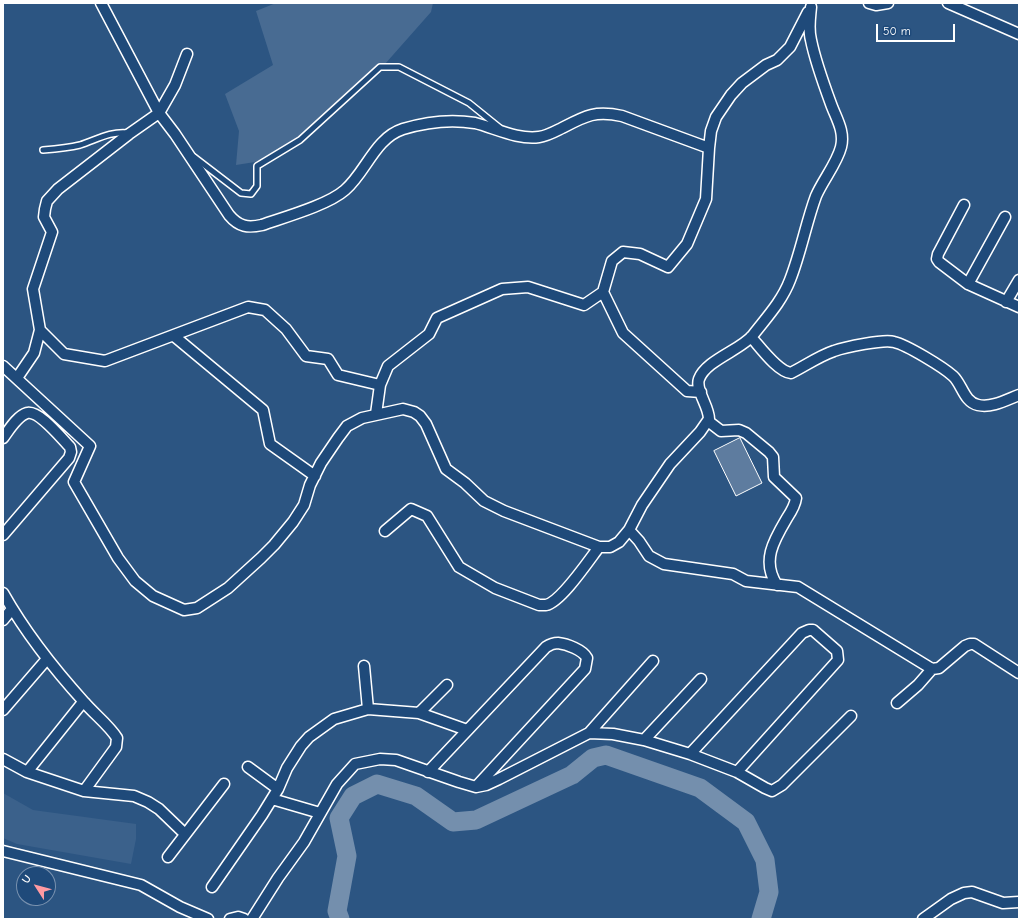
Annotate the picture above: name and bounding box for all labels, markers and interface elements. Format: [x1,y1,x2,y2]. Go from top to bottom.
scale bar [878,16,957,42]
text: 50 m [883,24,911,38]
north arrow [16,866,56,906]
text: U [19,872,34,886]

